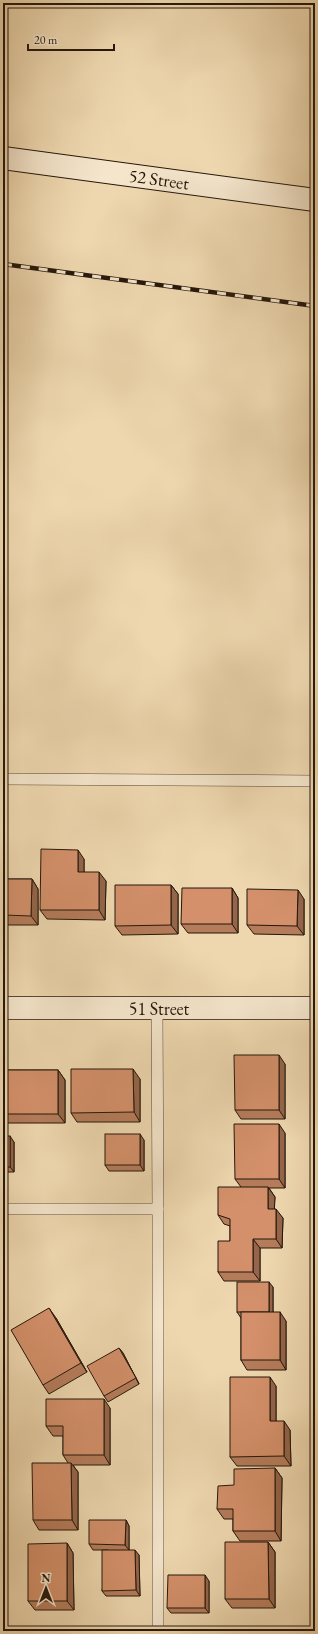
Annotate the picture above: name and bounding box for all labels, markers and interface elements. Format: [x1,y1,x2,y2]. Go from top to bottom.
scale bar [28,26,114,52]
text: 20 m [34,32,58,48]
street label: 52 Street [127,163,191,195]
street label: 51 Street [129,997,190,1020]
north arrow [26,1568,66,1608]
text: N [42,1571,51,1585]

